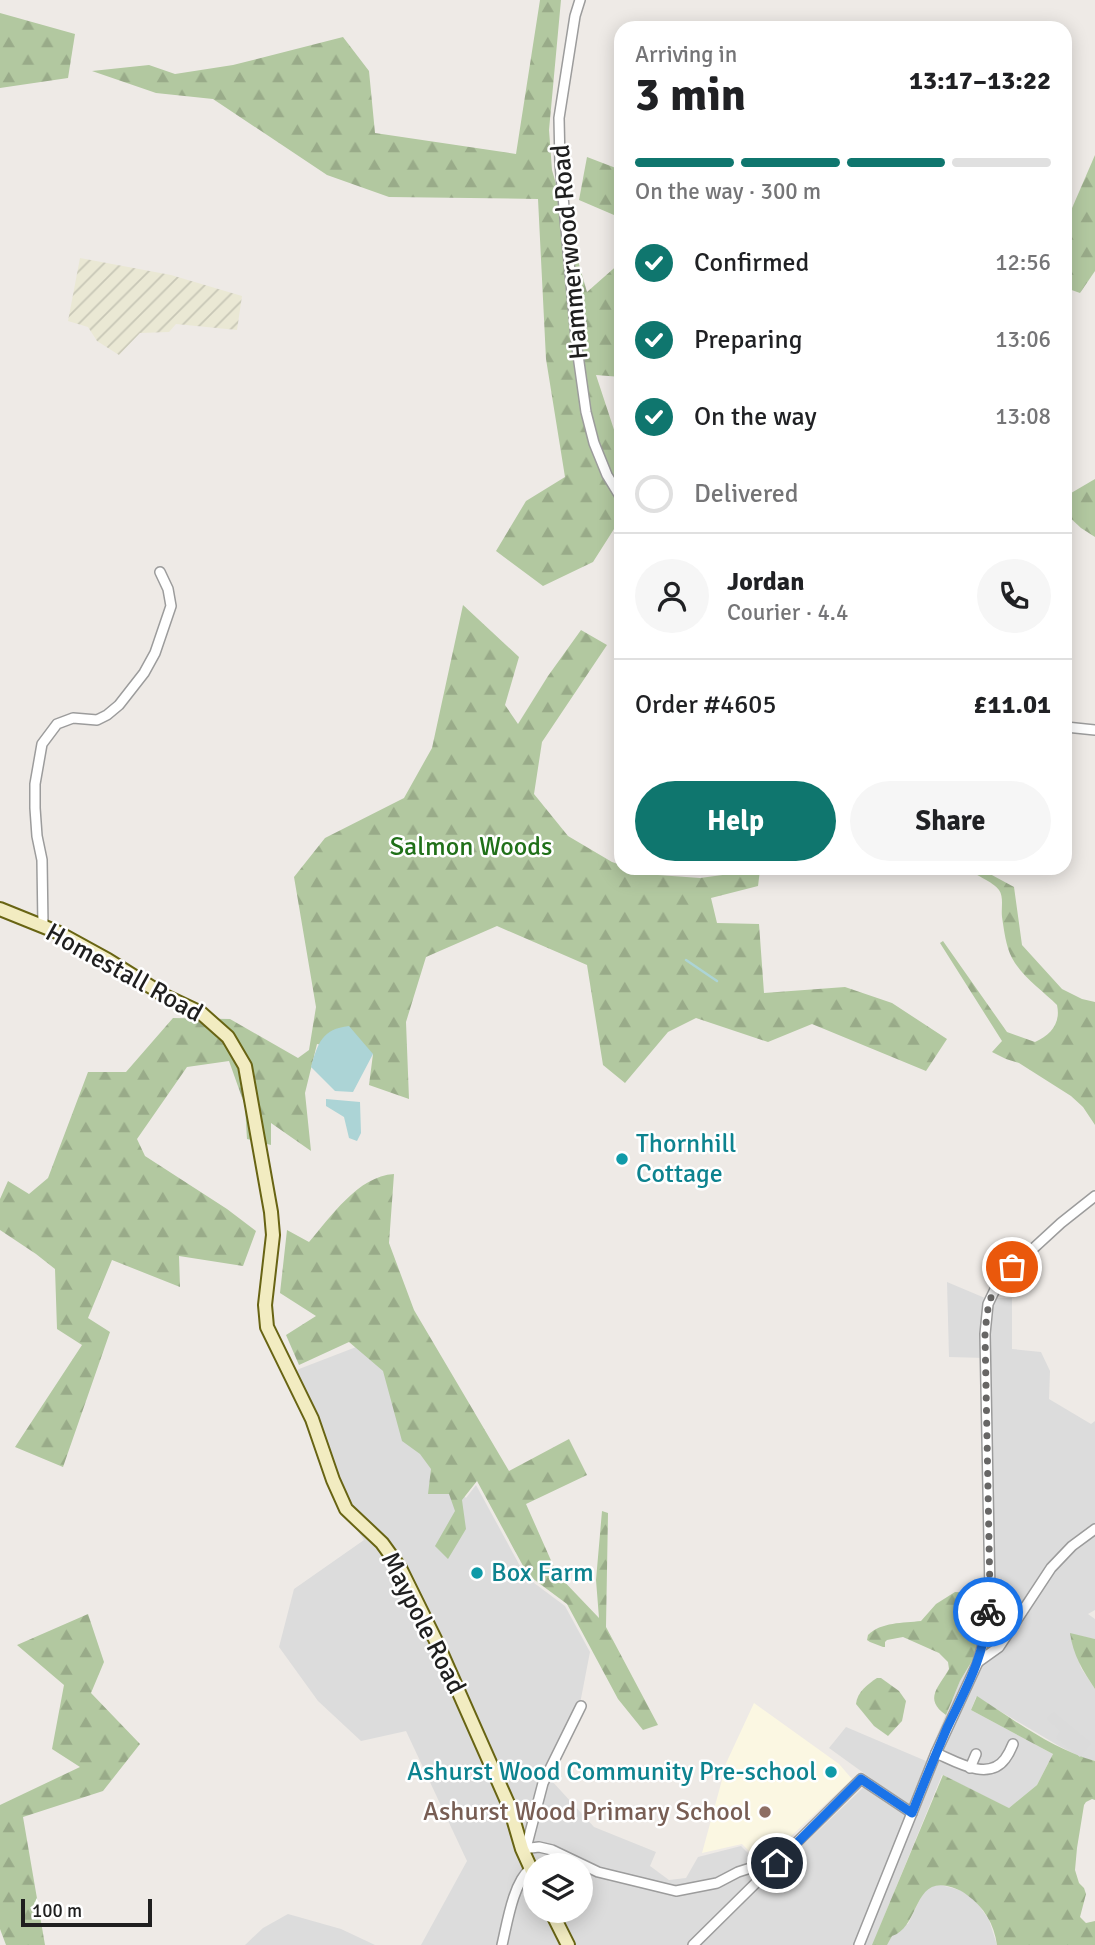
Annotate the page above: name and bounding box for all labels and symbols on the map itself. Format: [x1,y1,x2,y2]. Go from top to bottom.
street label: Hammerwood Road [545,143,595,361]
park label: Salmon Woods [390,831,552,863]
street label: Homestall Road [40,917,208,1029]
place label: Thornhill Cottage [636,1128,736,1190]
marker: Thornhill Cottage [614,1151,630,1167]
pin [982,1237,1042,1297]
street label: Maypole Road [374,1547,472,1699]
place label: Box Farm [491,1557,594,1589]
marker: Box Farm [469,1565,485,1581]
courier [953,1577,1023,1647]
place label: Ashurst Wood Community Pre-school [407,1756,817,1788]
marker: Ashurst Wood Community Pre-school [823,1764,839,1780]
place label: Ashurst Wood Primary School [423,1796,751,1828]
marker: Ashurst Wood Primary School [757,1804,773,1820]
pin [747,1833,807,1893]
scale bar [21,1896,152,1928]

